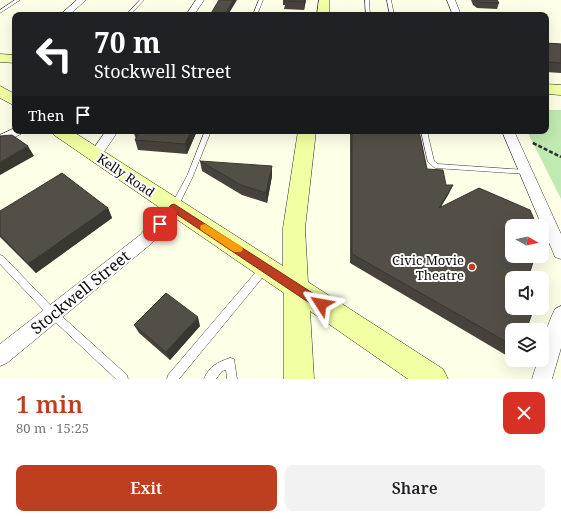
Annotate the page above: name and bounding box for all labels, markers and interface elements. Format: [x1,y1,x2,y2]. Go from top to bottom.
text: 70 m [94,23,161,61]
icon: left [28,28,80,80]
text: Stockwell Street [94,59,231,83]
icon: arrive [72,104,94,126]
text: Then [28,105,64,125]
street label: Kelly Road [94,149,158,201]
pin [143,207,177,241]
icon: arrive [149,213,171,235]
north arrow [505,219,549,263]
map controls [505,219,549,367]
street label: Stockwell Street [26,245,135,339]
place label: Civic Movie Theatre [392,251,464,284]
marker: Civic Movie Theatre [467,262,477,272]
button: sound [505,271,549,315]
position arrow [300,283,342,325]
button: layers [505,323,549,367]
text: 1 min [16,387,83,420]
button: close [503,392,545,434]
text: 80 m · 15:25 [16,419,89,437]
button: Exit [16,465,277,511]
button: Share [285,465,545,511]

